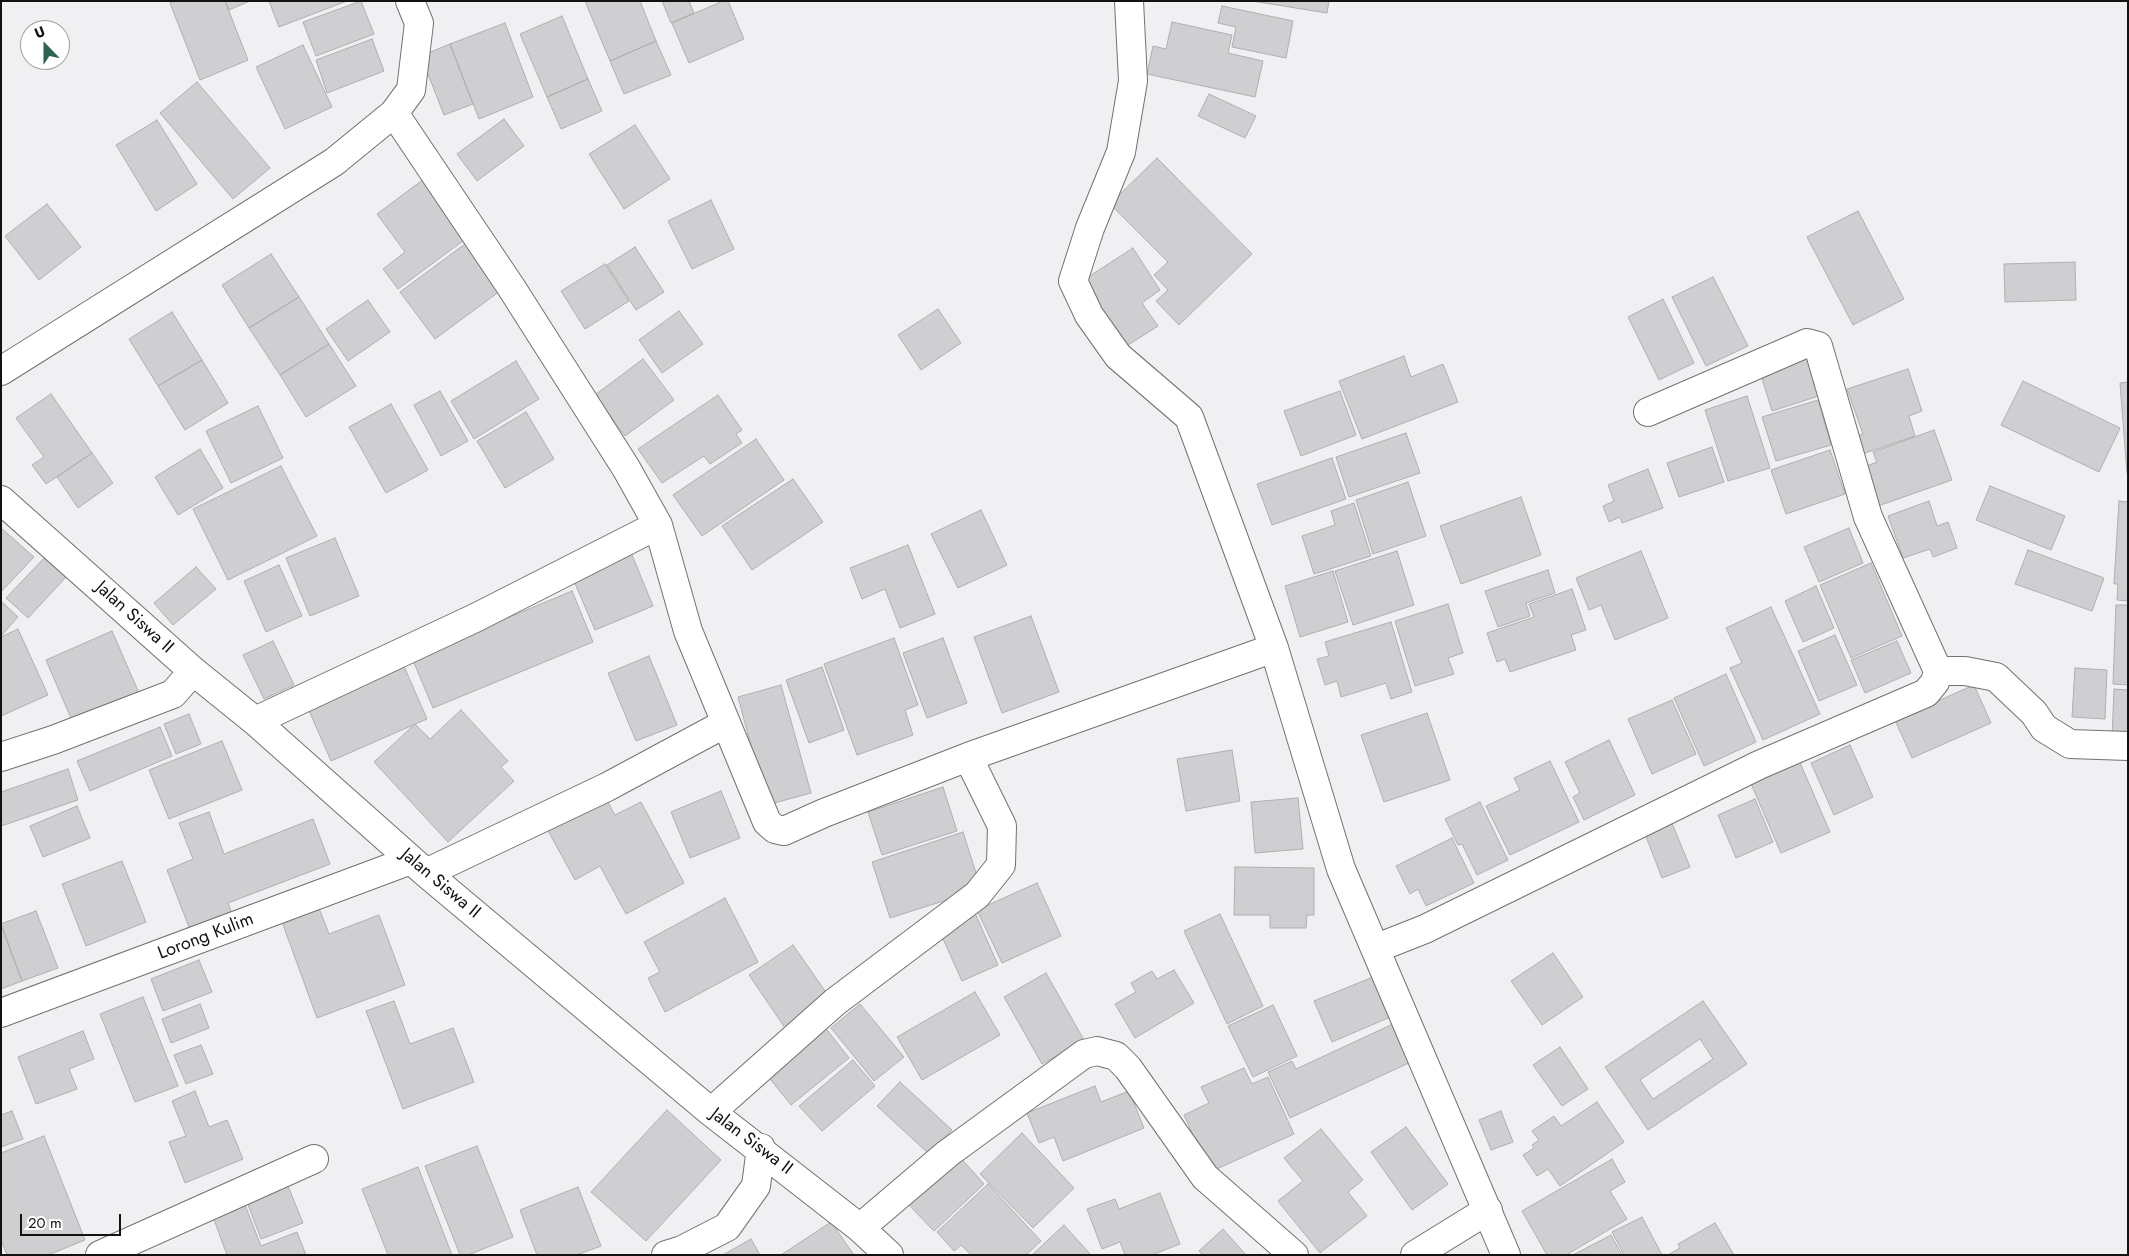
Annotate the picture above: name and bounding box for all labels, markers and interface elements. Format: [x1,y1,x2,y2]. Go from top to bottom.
north arrow [20,20,70,70]
text: U [31,21,48,43]
street label: Jalan Siswa II [91,577,177,659]
street label: Jalan Siswa II [396,844,484,924]
street label: Lorong Kulim [155,909,257,965]
street label: Jalan Siswa II [706,1104,796,1180]
scale bar [22,1204,124,1236]
text: 20 m [28,1212,62,1234]

